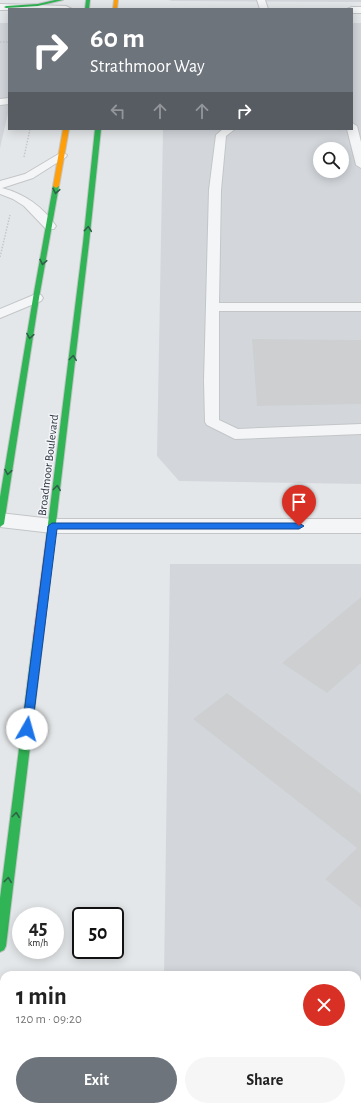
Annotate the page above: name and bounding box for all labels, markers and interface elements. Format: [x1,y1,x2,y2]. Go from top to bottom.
icon: right [24,24,76,76]
text: 60 m [90,25,145,53]
text: Strathmoor Way [90,58,205,76]
icon: left [107,100,129,122]
icon: ahead [149,100,171,122]
icon: ahead [191,100,213,122]
icon: right [233,100,255,122]
map controls [313,142,349,178]
button: search [313,142,349,178]
one-way arrow [52,187,60,194]
one-way arrow [83,226,92,232]
one-way arrow [39,259,47,265]
one-way arrow [26,333,35,340]
one-way arrow [68,355,77,362]
street label: Broadmoor Boulevard [36,414,60,516]
one-way arrow [4,469,13,475]
one-way arrow [52,485,61,491]
pin [282,485,316,526]
icon: arrive [288,491,310,513]
position arrow [6,708,48,750]
one-way arrow [11,812,20,818]
one-way arrow [3,876,12,883]
speed limit sign: 50 [72,907,124,959]
text: 45 [29,918,47,938]
text: km/h [28,938,48,948]
button: close [303,984,345,1026]
text: 1 min [16,985,67,1009]
text: 120 m · 09:20 [16,1013,82,1026]
button: Exit [16,1057,177,1103]
button: Share [185,1057,345,1103]

